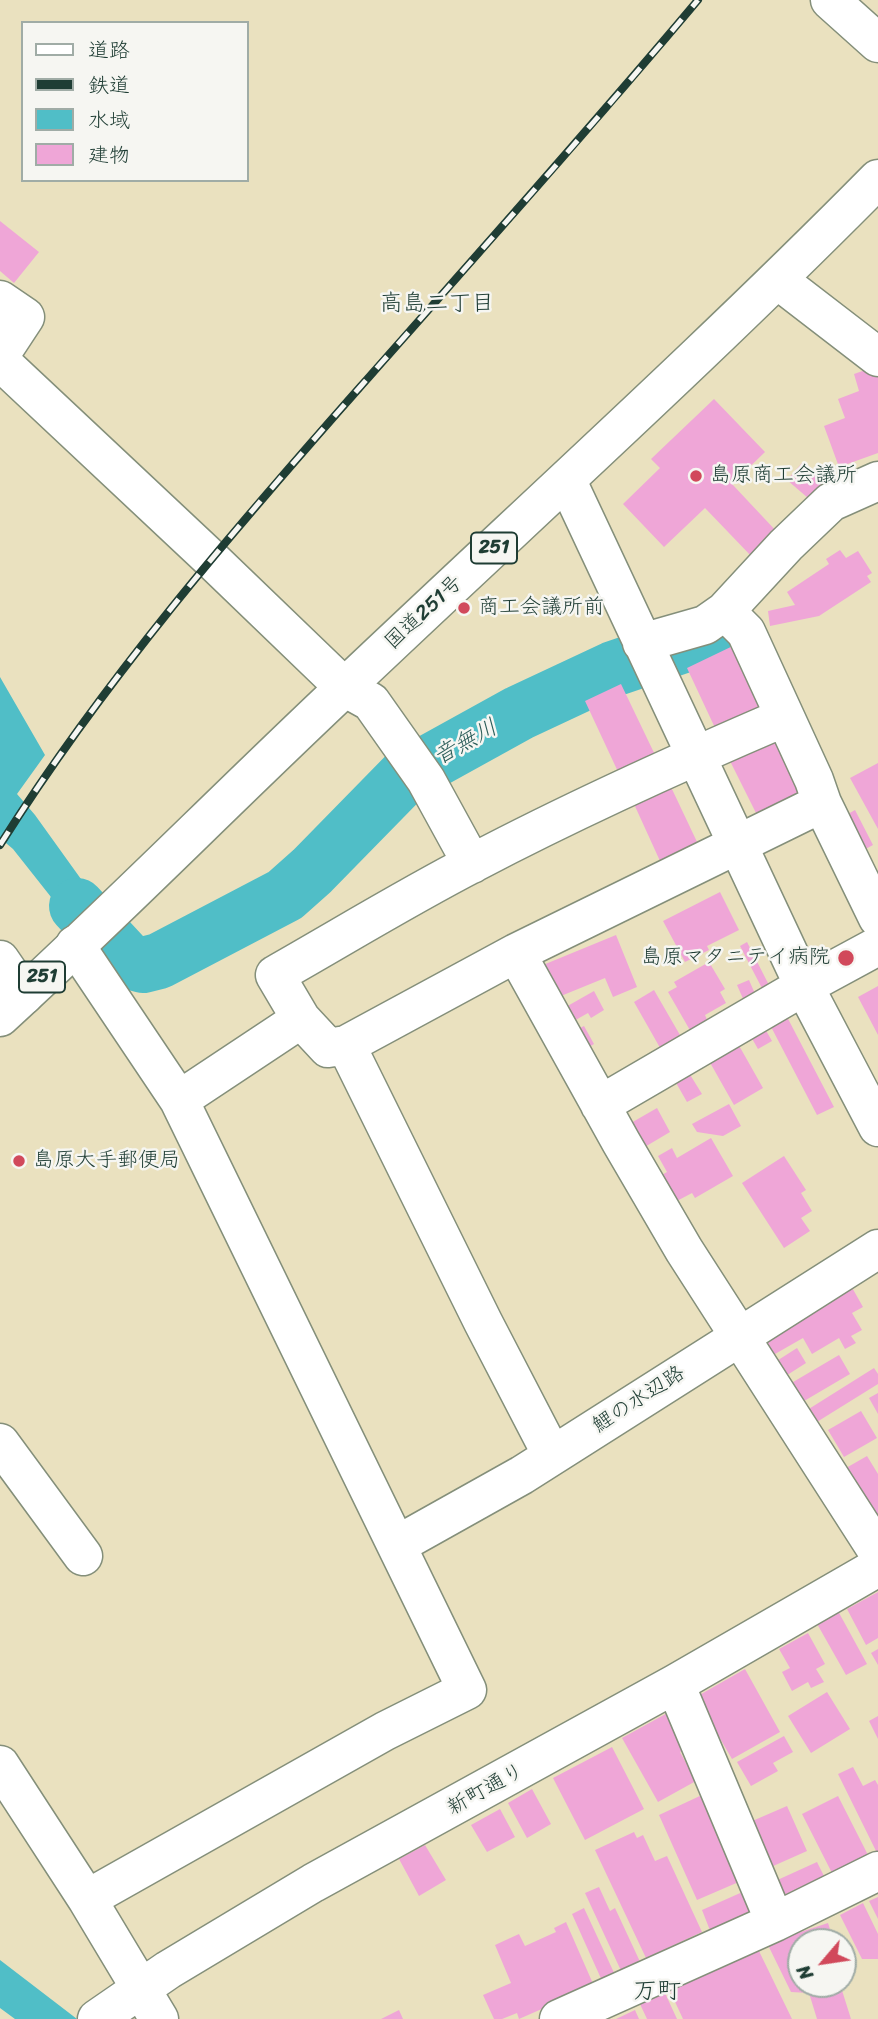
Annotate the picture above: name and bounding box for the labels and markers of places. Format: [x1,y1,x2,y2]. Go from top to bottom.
place label: 島原商工会議所 [710,463,857,489]
marker: 島原商工会議所 [688,468,704,484]
place label: 商工会議所前 [478,595,604,621]
marker: 商工会議所前 [456,600,472,616]
place label: 島原マタニテイ病院 [641,945,830,971]
marker: 島原マタニテイ病院 [836,948,856,968]
place label: 島原大手郵便局 [33,1148,180,1174]
marker: 島原大手郵便局 [11,1153,27,1169]

